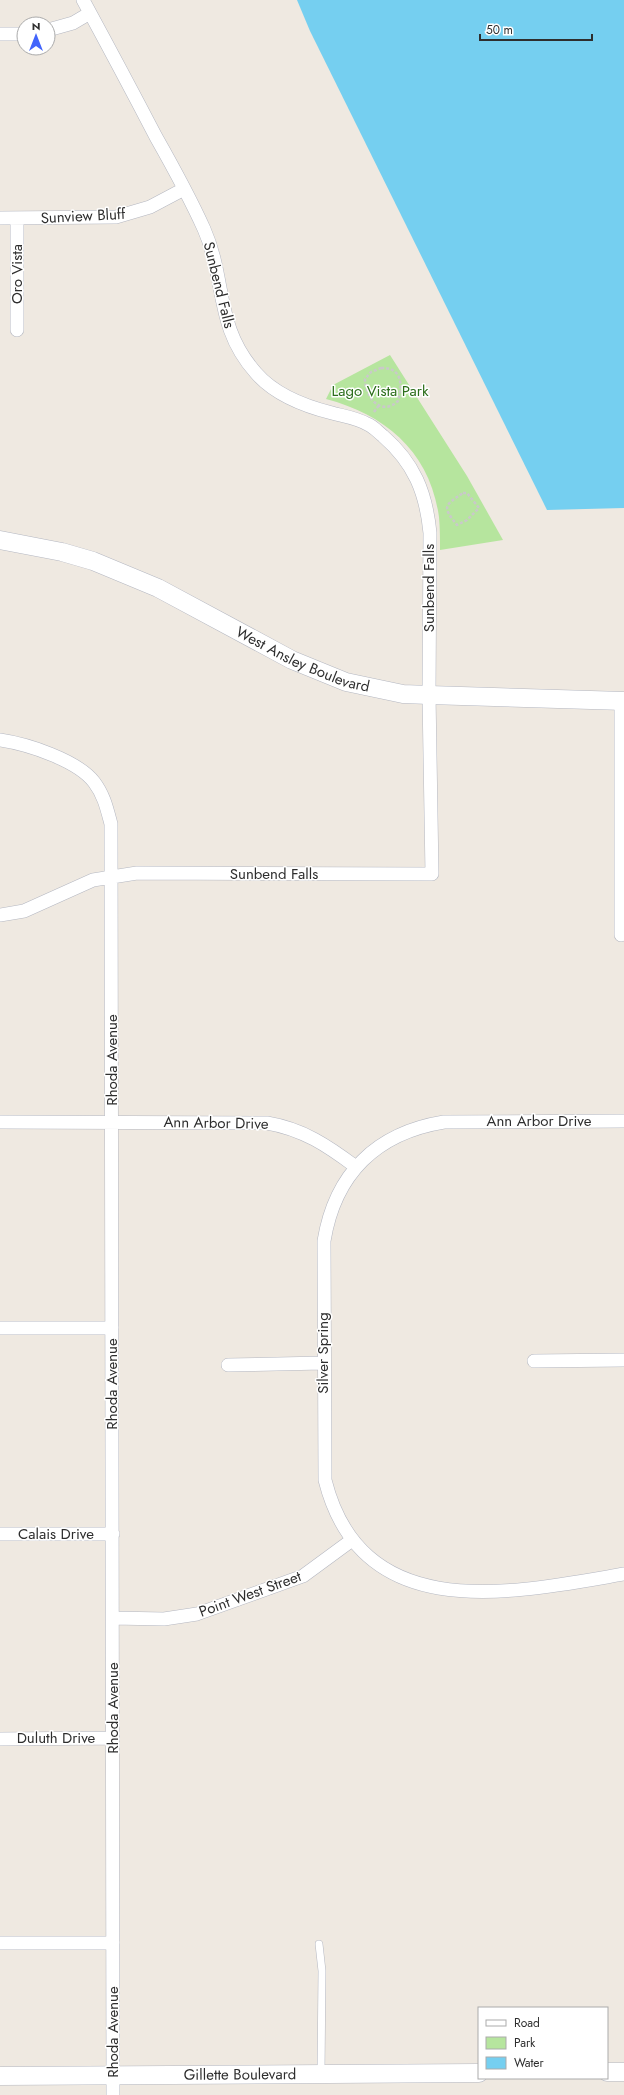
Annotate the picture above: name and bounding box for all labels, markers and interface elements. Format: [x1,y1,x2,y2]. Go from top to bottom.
north arrow [16,16,56,56]
scale bar [480,16,592,42]
text: N [32,18,40,34]
text: 50 m [486,21,513,39]
street label: Sunview Bluff [40,203,127,229]
street label: Sunbend Falls [198,239,240,331]
street label: Oro Vista [6,244,28,304]
park label: Lago Vista Park [331,380,429,402]
street label: Sunbend Falls [418,544,440,632]
street label: West Ansley Boulevard [232,621,372,698]
street label: Sunbend Falls [230,863,318,885]
street label: Rhoda Avenue [101,1014,123,1106]
street label: Ann Arbor Drive [487,1110,592,1132]
street label: Ann Arbor Drive [163,1111,269,1135]
street label: Silver Spring [312,1312,334,1394]
street label: Rhoda Avenue [101,1338,123,1430]
street label: Calais Drive [18,1523,94,1545]
street label: Point West Street [196,1565,304,1623]
street label: Rhoda Avenue [102,1662,124,1754]
street label: Duluth Drive [17,1727,96,1749]
street label: Rhoda Avenue [102,1986,124,2078]
legend [478,2007,608,2079]
text: Road [514,2014,540,2032]
text: Park [514,2034,536,2052]
text: Water [514,2054,545,2072]
street label: Gillette Boulevard [184,2063,296,2086]

